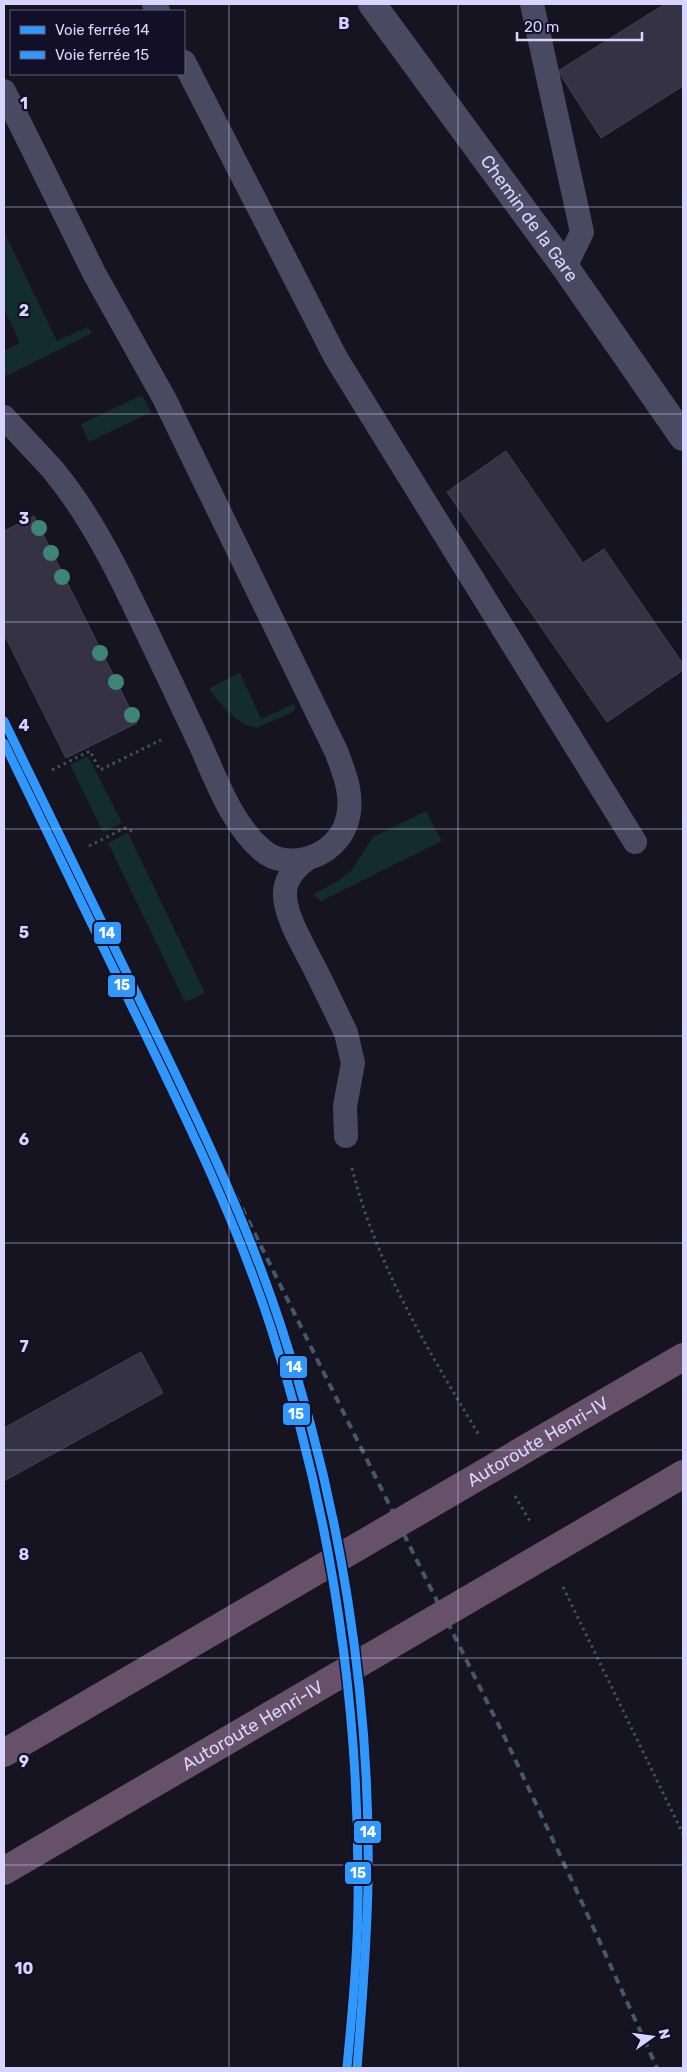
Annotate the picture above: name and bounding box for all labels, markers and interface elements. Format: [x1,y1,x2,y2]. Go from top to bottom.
legend [10,10,185,75]
scale bar [517,10,642,42]
text: B [338,14,350,33]
text: 20 m [524,18,559,36]
text: Voie ferrée 14 [55,21,150,39]
text: Voie ferrée 15 [55,46,149,64]
text: 1 [20,94,28,113]
street label: Chemin de la Gare [476,151,583,286]
text: 2 [19,301,29,320]
text: 3 [19,509,29,528]
text: 4 [19,716,30,735]
line badge: 14 [93,921,122,945]
text: 5 [19,923,29,942]
text: 14 [99,925,116,942]
line badge: 15 [107,974,136,998]
text: 15 [114,977,130,994]
text: 6 [19,1130,29,1149]
text: 7 [19,1337,29,1356]
line badge: 14 [279,1355,308,1379]
text: 14 [286,1359,303,1376]
street label: Autoroute Henri-IV [463,1392,613,1491]
line badge: 15 [282,1402,311,1426]
text: 15 [288,1406,304,1423]
text: 8 [19,1545,30,1564]
street label: Autoroute Henri-IV [178,1676,327,1776]
text: 9 [19,1752,29,1771]
line badge: 14 [353,1820,382,1844]
text: 14 [360,1824,377,1841]
line badge: 15 [344,1861,372,1885]
text: 15 [350,1865,366,1882]
text: 10 [15,1959,34,1978]
north arrow [627,2012,677,2062]
text: N [655,2027,674,2041]

